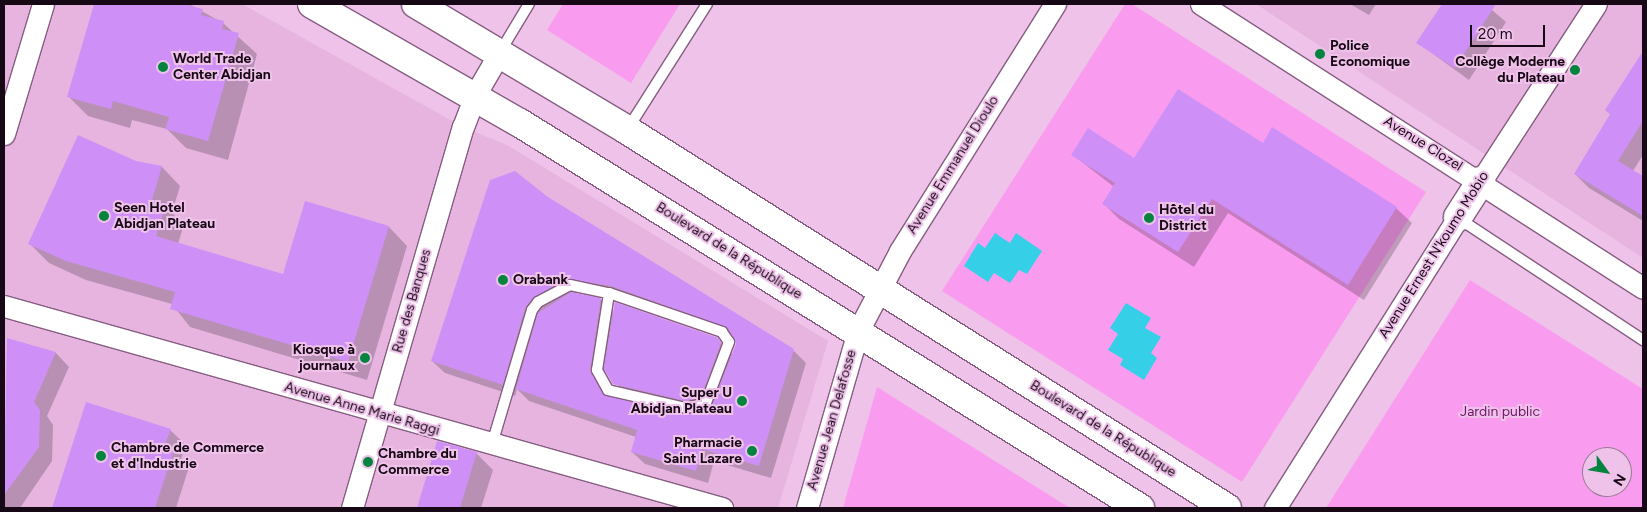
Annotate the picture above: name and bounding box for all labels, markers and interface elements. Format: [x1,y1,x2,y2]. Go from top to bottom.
scale bar [1472,15,1547,47]
text: 20 m [1478,25,1512,43]
place label: Police Economique [1330,38,1410,70]
marker: Police Economique [1314,48,1326,60]
place label: World Trade Center Abidjan [173,51,271,84]
place label: Collège Moderne du Plateau [1455,54,1565,86]
marker: World Trade Center Abidjan [157,61,169,73]
marker: Collège Moderne du Plateau [1569,64,1581,76]
street label: Avenue Emmanuel Dioulo [904,93,1002,237]
street label: Avenue Clozel [1381,113,1465,175]
street label: Avenue Ernest N'koumo Mobio [1376,168,1492,342]
street label: Boulevard de la République [653,199,805,303]
place label: Seen Hotel Abidjan Plateau [114,200,215,232]
place label: Hôtel du District [1159,202,1214,234]
marker: Seen Hotel Abidjan Plateau [98,210,110,222]
marker: Hôtel du District [1143,212,1155,224]
street label: Rue des Banques [389,247,435,355]
place label: Orabank [513,272,568,288]
marker: Orabank [497,274,509,286]
place label: Kiosque à journaux [293,342,355,374]
street label: Avenue Jean Delafosse [804,348,860,492]
marker: Kiosque à journaux [359,352,371,364]
street label: Boulevard de la République [1027,377,1179,481]
street label: Avenue Anne Marie Raggi [282,379,442,439]
place label: Super U Abidjan Plateau [631,385,732,418]
marker: Super U Abidjan Plateau [736,395,748,407]
park label: Jardin public [1460,404,1540,420]
place label: Pharmacie Saint Lazare [663,435,742,468]
place label: Chambre de Commerce et d'Industrie [111,440,264,472]
marker: Pharmacie Saint Lazare [746,445,758,457]
place label: Chambre du Commerce [378,446,457,478]
north arrow [1582,447,1632,497]
marker: Chambre de Commerce et d'Industrie [95,450,107,462]
marker: Chambre du Commerce [362,456,374,468]
text: N [1609,471,1629,489]

